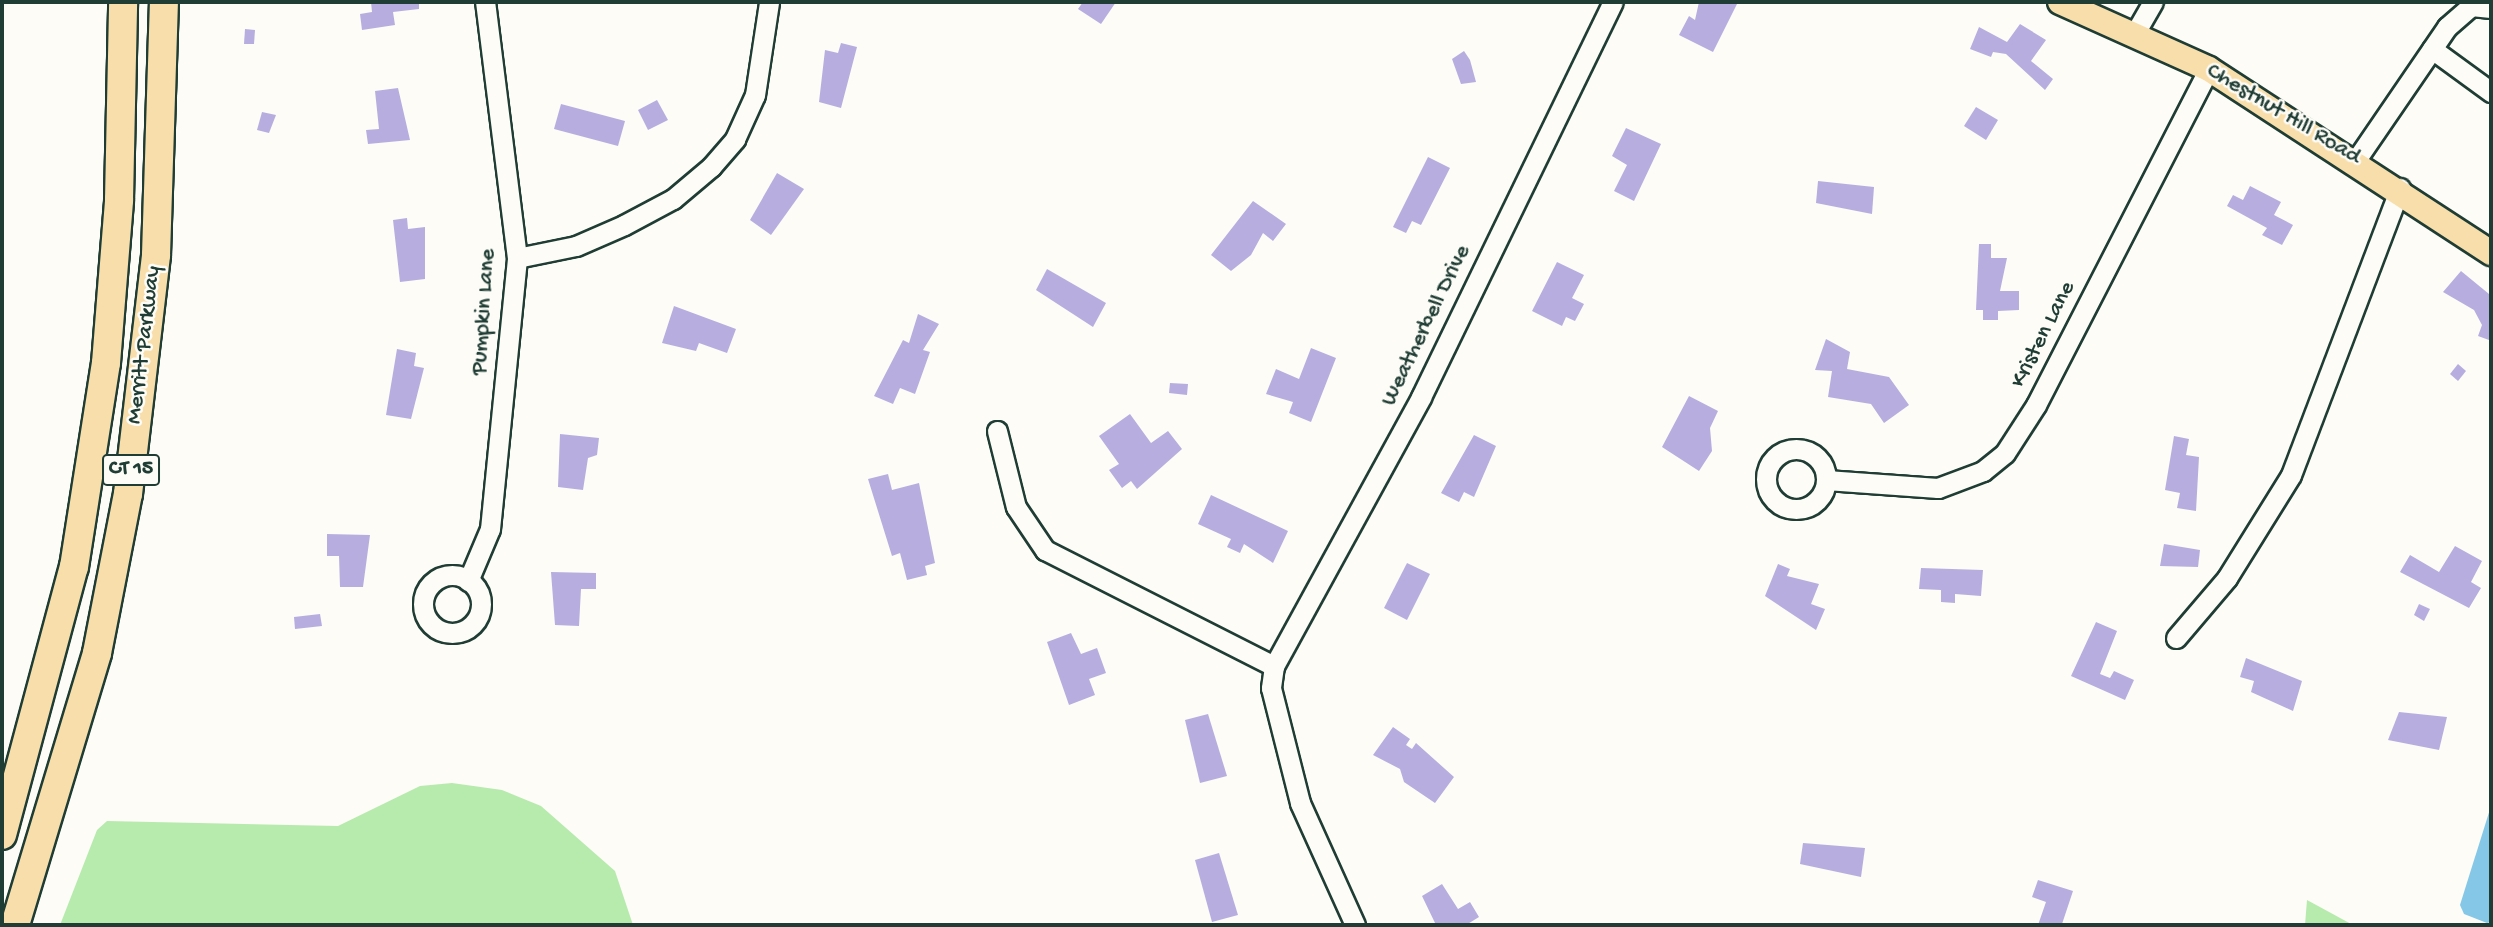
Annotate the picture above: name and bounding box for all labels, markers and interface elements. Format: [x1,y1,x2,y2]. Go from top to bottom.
street label: Chestnut Hill Road [2201,58,2365,172]
street label: Weatherbell Drive [1376,241,1478,411]
street label: Pumpkin Lane [467,248,503,376]
street label: Merritt Parkway [122,264,168,426]
street label: Kristen Lane [2005,277,2083,393]
road number: CT 15 [101,452,161,488]

